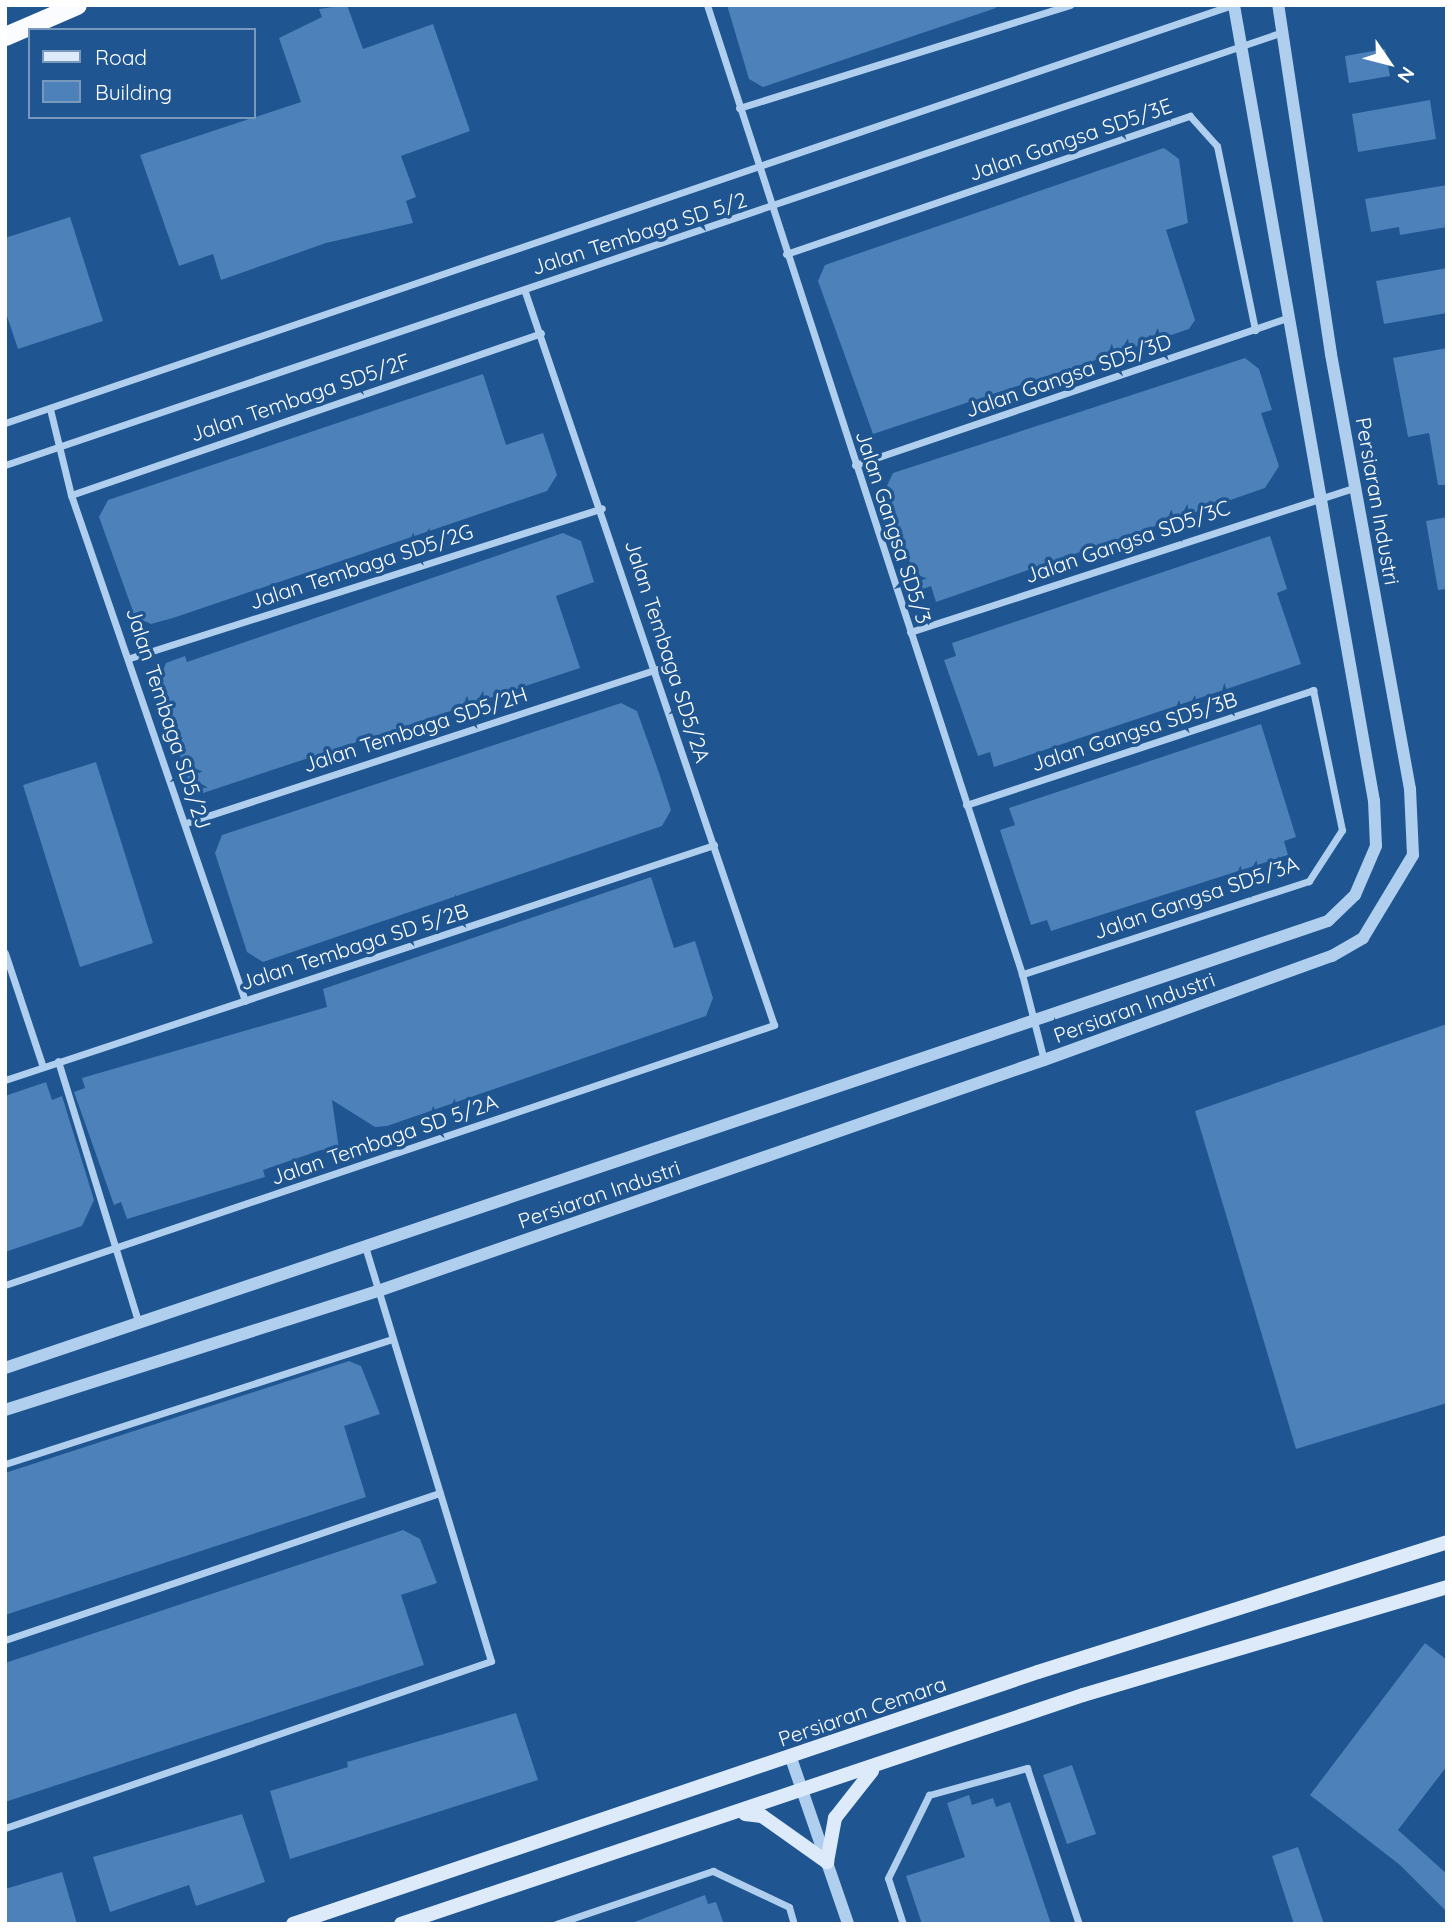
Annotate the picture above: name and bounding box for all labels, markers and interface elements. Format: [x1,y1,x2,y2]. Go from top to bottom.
legend [28,28,256,119]
north arrow [1354,28,1424,98]
text: Road [95,44,147,70]
text: N [1392,62,1420,88]
text: Building [95,79,172,105]
street label: Jalan Gangsa SD5/3E [965,92,1175,186]
street label: Jalan Tembaga SD 5/2 [528,186,750,280]
street label: Jalan Gangsa SD5/3D [961,328,1175,422]
street label: Jalan Tembaga SD5/2F [187,347,413,447]
street label: Persiaran Industri [1351,415,1405,587]
street label: Jalan Gangsa SD5/3 [851,427,937,627]
street label: Jalan Gangsa SD5/3C [1021,494,1233,588]
street label: Jalan Tembaga SD5/2G [246,518,476,614]
street label: Jalan Tembaga SD5/2A [620,536,716,766]
street label: Jalan Tembaga SD5/2J [121,604,217,832]
street label: Jalan Tembaga SD5/2H [300,681,530,777]
street label: Jalan Gangsa SD5/3B [1028,686,1240,776]
street label: Jalan Gangsa SD5/3A [1090,850,1302,944]
street label: Jalan Tembaga SD 5/2B [237,897,471,995]
street label: Persiaran Industri [1050,966,1218,1048]
street label: Jalan Tembaga SD 5/2A [267,1088,501,1190]
street label: Persiaran Industri [515,1154,683,1234]
street label: Persiaran Cemara [775,1670,949,1752]

